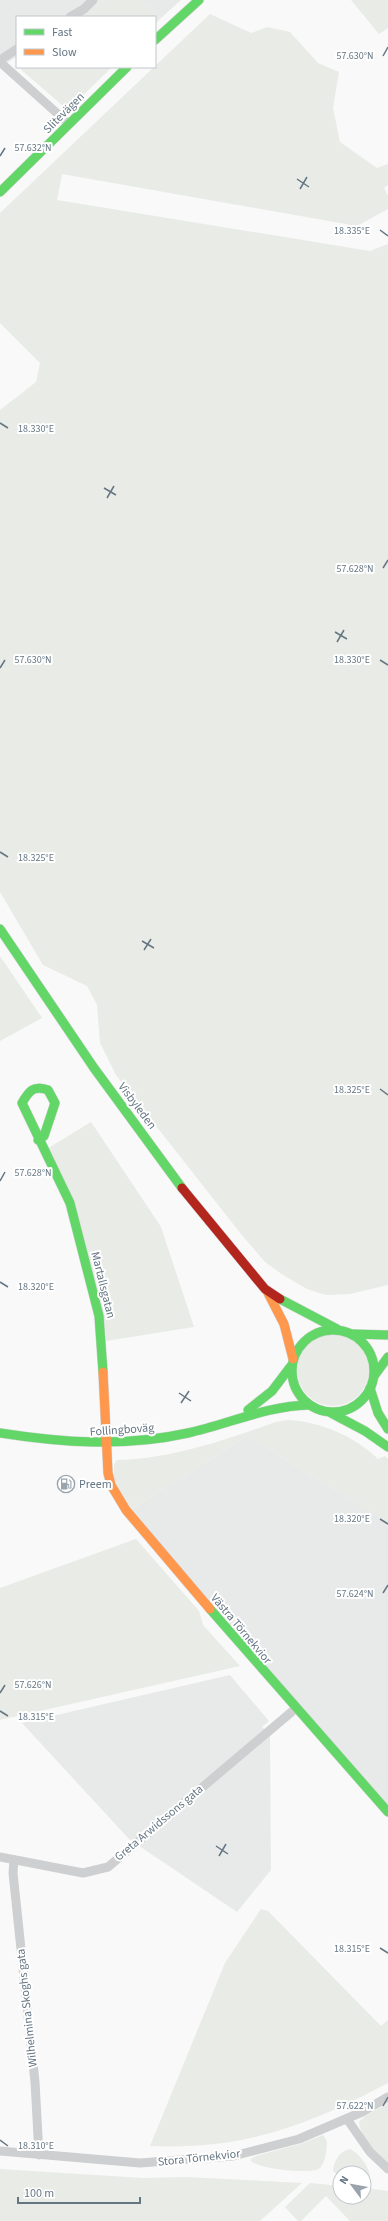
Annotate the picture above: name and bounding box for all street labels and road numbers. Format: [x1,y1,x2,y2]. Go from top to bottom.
street label: Slitevägen [40,89,88,137]
street label: Visbyleden [114,1079,160,1133]
street label: Martallsgatan [87,1250,119,1320]
street label: Follingboväg [89,1419,155,1441]
street label: Västra Törnekvior [206,1590,276,1668]
street label: Greta Arwidssons gata [111,1781,207,1865]
street label: Wilhelmina Skoghs gata [12,1948,42,2068]
street label: Stora Törnekvior [157,2145,242,2171]

